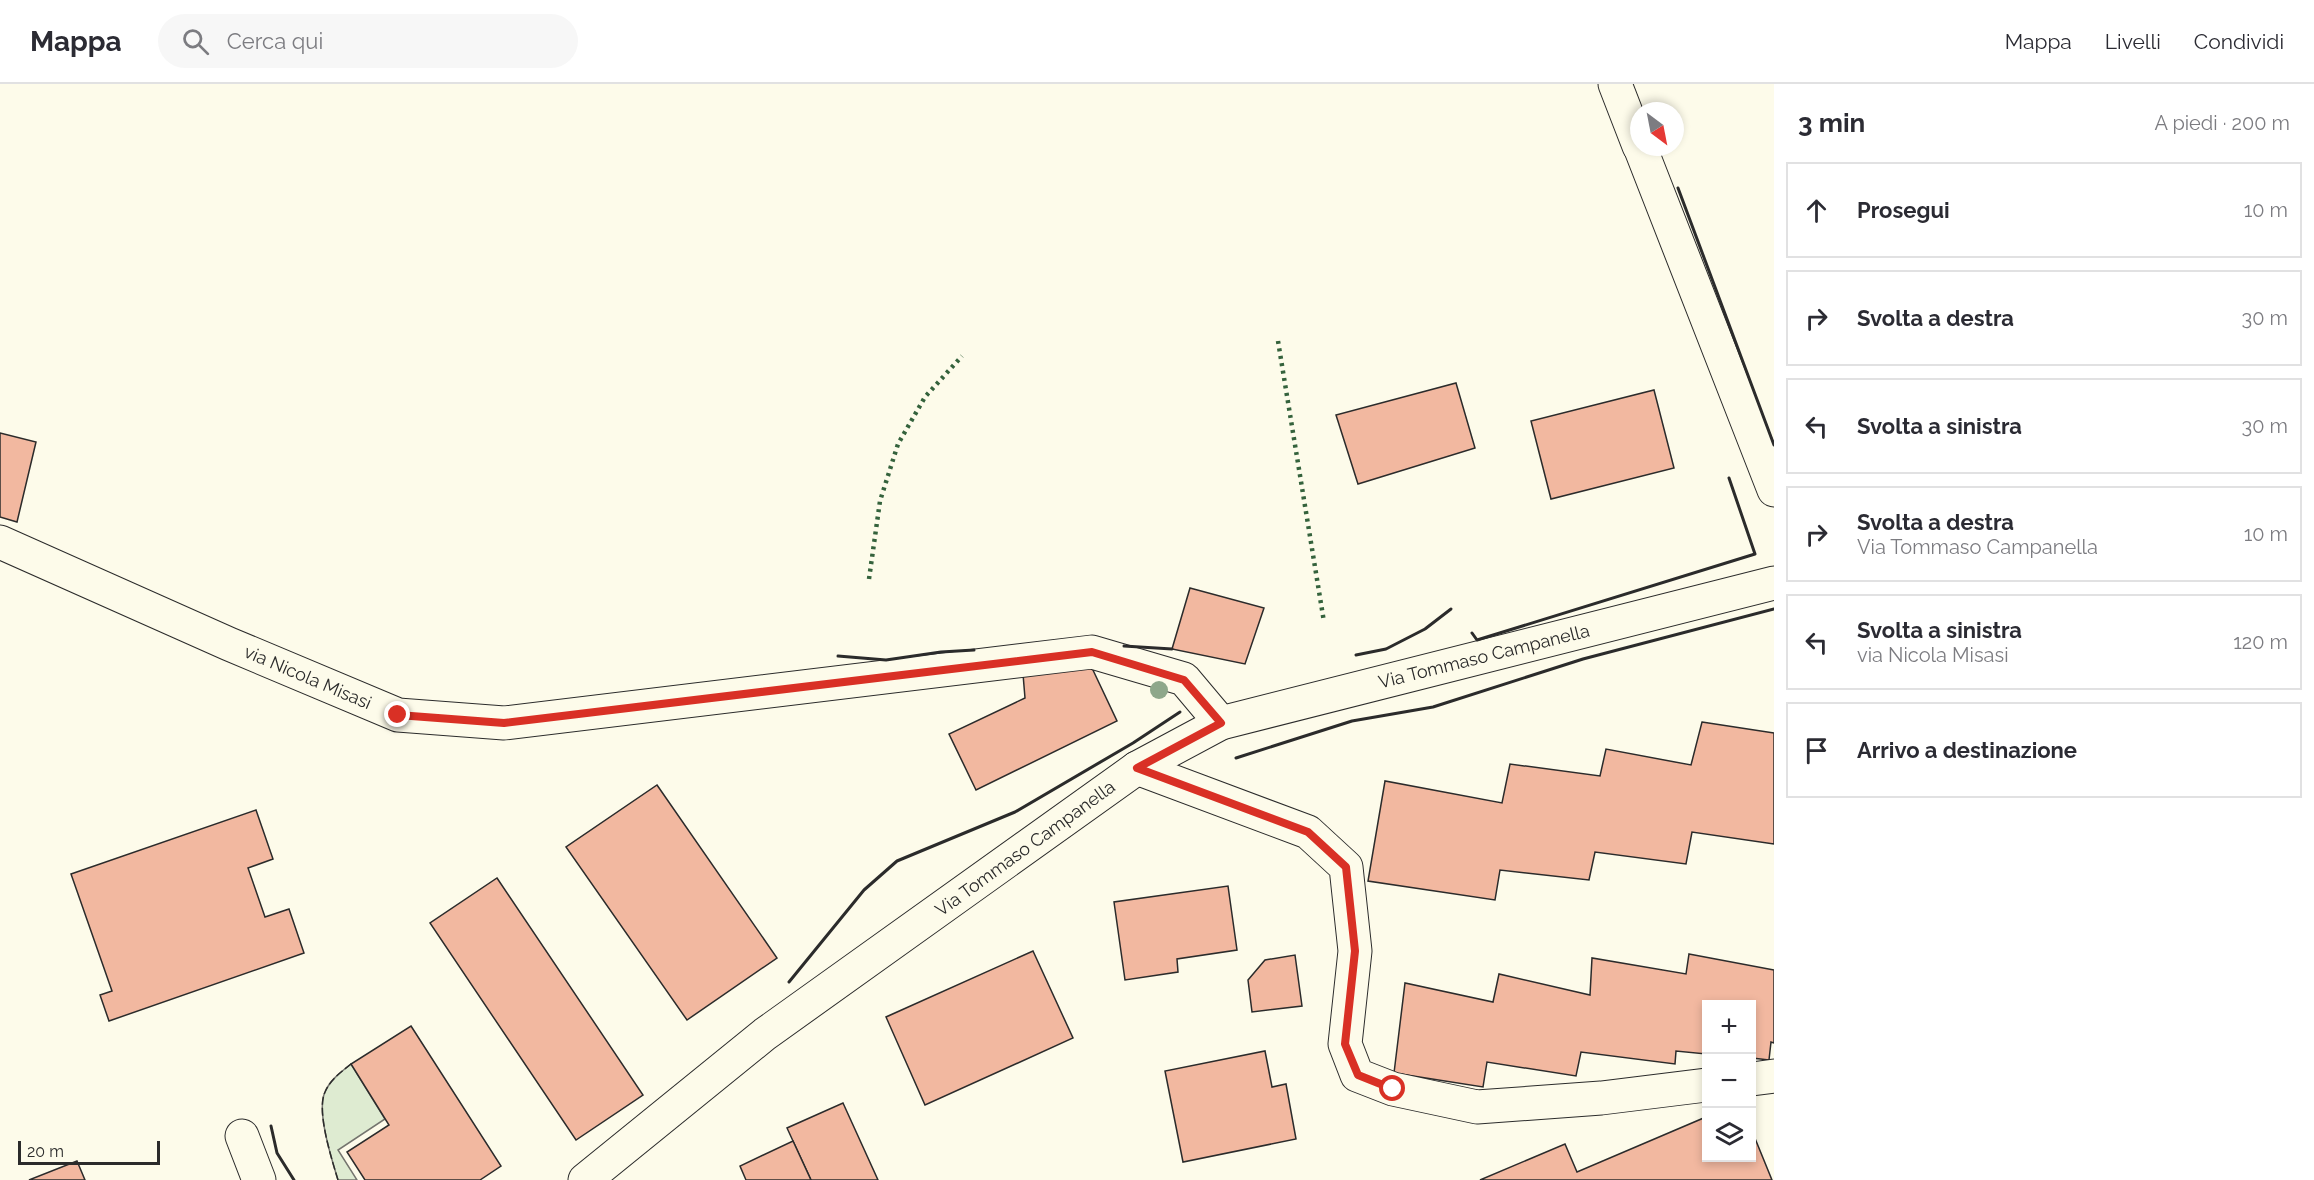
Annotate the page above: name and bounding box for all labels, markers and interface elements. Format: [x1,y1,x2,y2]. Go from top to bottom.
search box [158,14,578,68]
text: Mappa [30,25,122,58]
icon: search [179,25,212,58]
text: Cerca qui [227,28,323,54]
text: Mappa [2005,29,2072,54]
text: Livelli [2105,29,2161,54]
text: Condividi [2194,29,2284,54]
north arrow [1630,102,1684,156]
text: 3 min [1798,108,1865,138]
text: A piedi · 200 m [2154,111,2290,135]
icon: ahead [1800,194,1833,227]
text: Prosegui [1857,197,1950,223]
text: 10 m [2244,198,2288,222]
icon: right [1800,302,1833,335]
text: Svolta a destra [1857,305,2014,331]
text: 30 m [2242,306,2288,330]
icon: left [1800,410,1833,443]
text: Svolta a sinistra [1857,413,2022,439]
text: 30 m [2242,414,2288,438]
text: Svolta a destra [1857,509,2014,535]
icon: right [1800,518,1833,551]
text: 10 m [2244,522,2288,546]
text: Via Tommaso Campanella [1857,535,2098,559]
text: Svolta a sinistra [1857,617,2022,643]
street label: Via Tommaso Campanella [1376,620,1592,692]
icon: left [1800,626,1833,659]
text: 120 m [2233,630,2288,654]
street label: via Nicola Misasi [241,641,375,713]
text: via Nicola Misasi [1857,643,2009,667]
route end [384,701,410,727]
icon: arrive [1800,734,1833,767]
text: Arrivo a destinazione [1857,737,2077,763]
street label: Via Tommaso Campanella [931,776,1119,920]
map controls [1702,1000,1756,1162]
button: + [1702,1000,1756,1054]
button: − [1702,1054,1756,1108]
route start [1379,1075,1405,1101]
button: layers [1702,1108,1756,1162]
scale bar [18,1138,160,1166]
text: 20 m [27,1142,64,1161]

